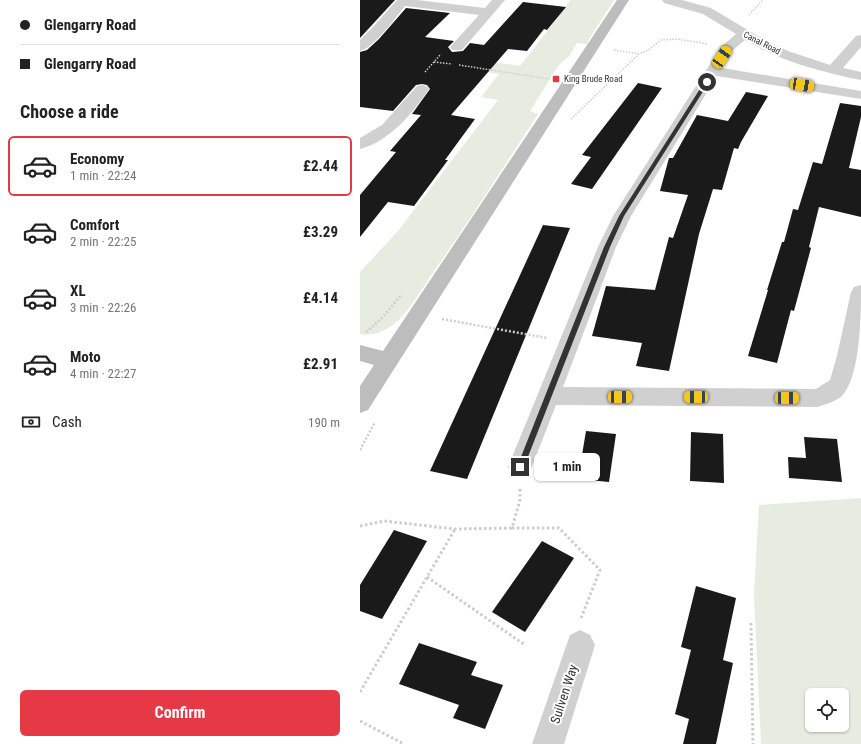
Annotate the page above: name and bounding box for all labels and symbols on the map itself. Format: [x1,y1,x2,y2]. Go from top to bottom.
street label: Canal Road [742,29,782,57]
car [710,44,734,70]
route start [698,73,716,91]
marker: King Brude Road [551,74,561,84]
place label: King Brude Road [564,74,623,84]
car [789,77,815,93]
car [608,391,632,403]
car [684,391,708,403]
car [775,392,799,404]
callout: 1 min [534,453,600,481]
route end [511,458,529,476]
street label: Suilven Way [547,662,581,725]

